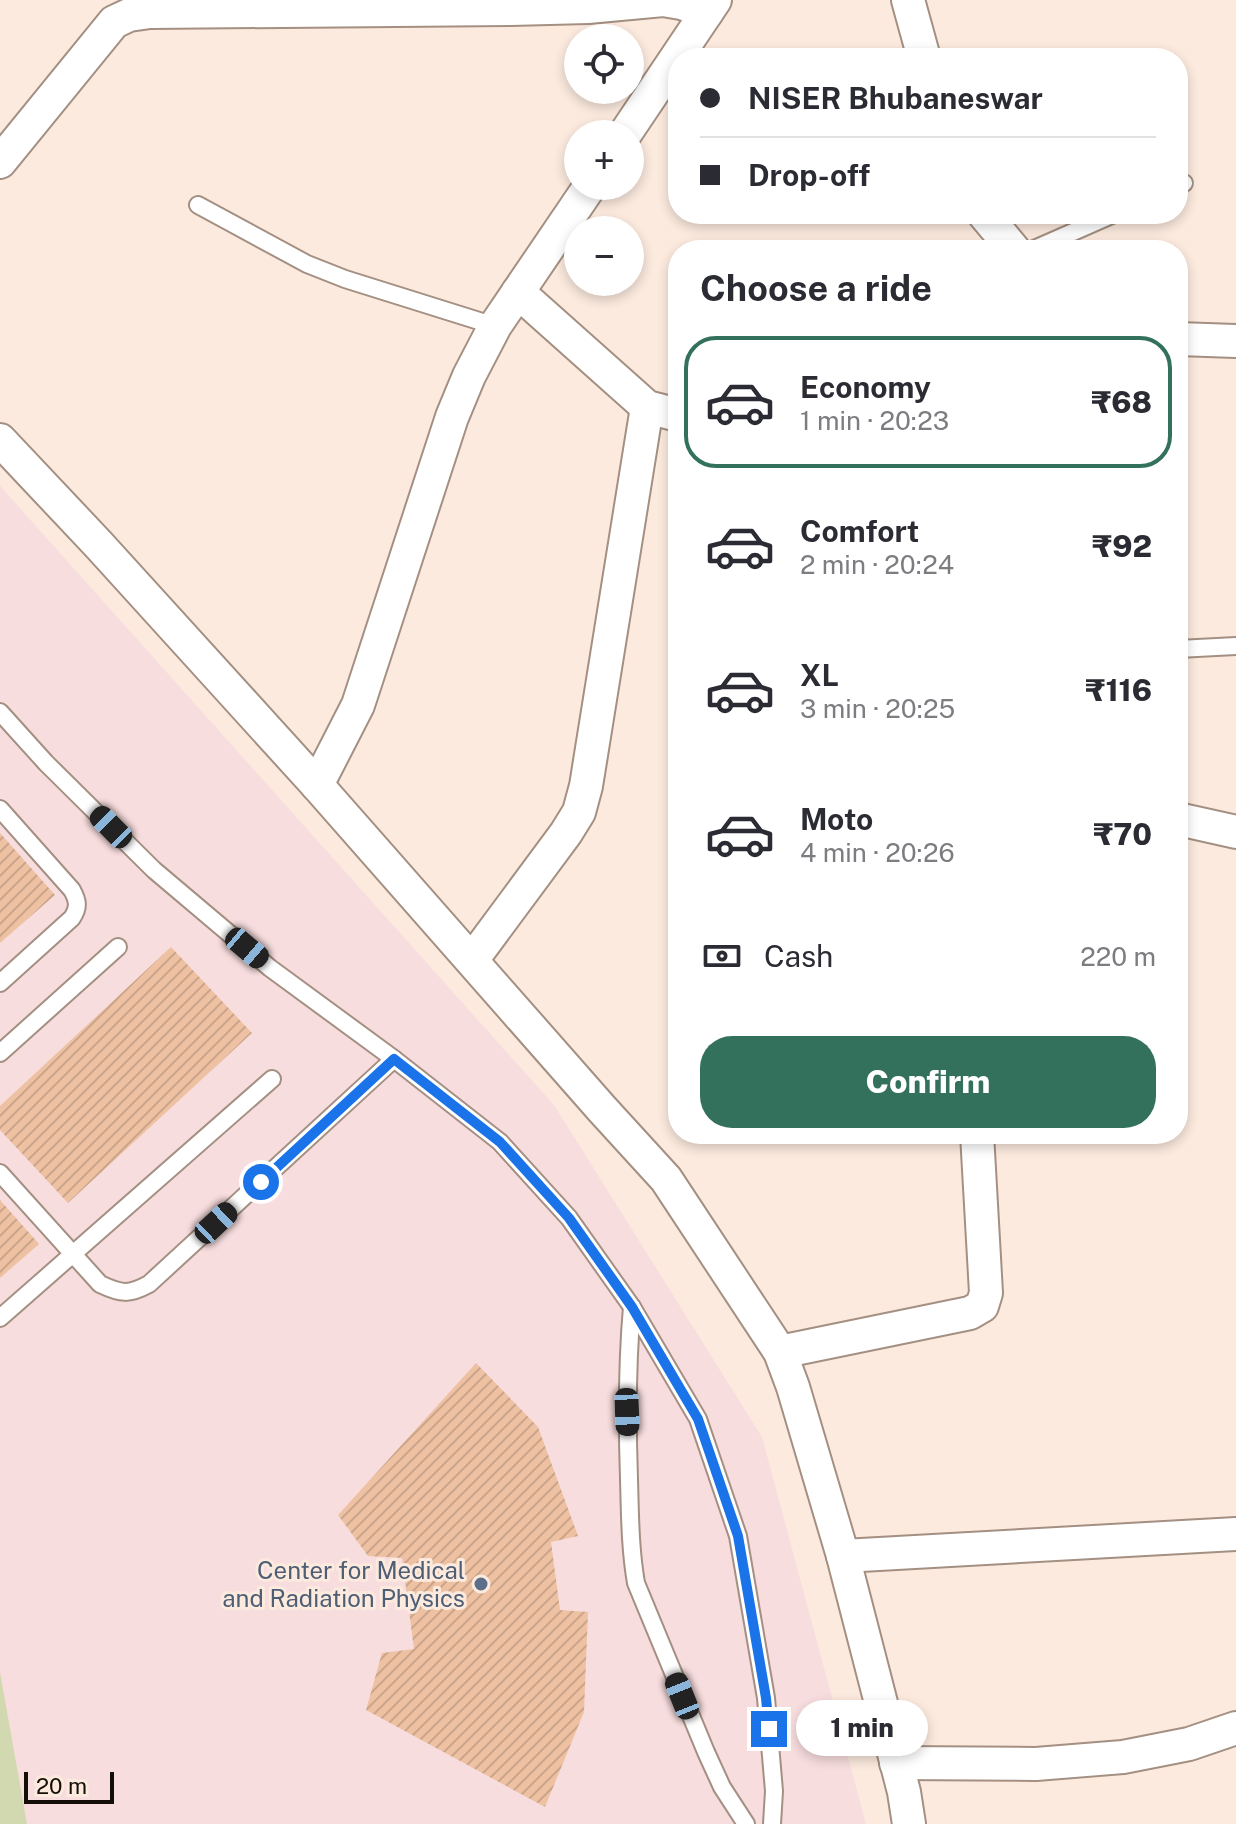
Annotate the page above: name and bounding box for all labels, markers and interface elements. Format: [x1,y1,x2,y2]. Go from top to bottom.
map controls [564,24,644,296]
button: locate [564,24,644,104]
text: NISER Bhubaneswar [748,80,1043,116]
button: + [564,120,644,200]
text: Drop-off [748,157,870,193]
button: − [564,216,644,296]
text: Choose a ride [700,267,932,309]
icon: car [704,366,776,438]
text: Economy [800,369,931,405]
text: ₹68 [1091,384,1152,420]
text: 1 min · 20:23 [800,405,949,436]
icon: car [704,510,776,582]
text: Comfort [800,513,919,549]
text: ₹92 [1092,528,1152,564]
text: 2 min · 20:24 [800,549,954,580]
icon: car [704,654,776,726]
text: XL [800,657,839,693]
text: ₹116 [1085,672,1152,708]
text: 3 min · 20:25 [800,693,955,724]
icon: car [704,798,776,870]
text: Moto [800,801,873,837]
car [86,802,136,852]
text: ₹70 [1093,816,1152,852]
text: 4 min · 20:26 [800,837,955,868]
car [221,923,273,973]
icon: cash [700,934,744,978]
text: Cash [764,938,833,974]
text: 220 m [1080,941,1156,972]
button: Confirm [700,1036,1156,1128]
route start [243,1164,279,1200]
car [190,1198,242,1248]
car [614,1388,640,1436]
place label: Center for Medical and Radiation Physics [222,1556,465,1612]
marker: Center for Medical and Radiation Physics [472,1575,490,1593]
car [662,1669,702,1723]
callout: 1 min [797,1701,929,1757]
route end [751,1711,787,1747]
text: 1 min [830,1712,894,1743]
scale bar [24,1768,114,1804]
text: 20 m [36,1773,87,1799]

